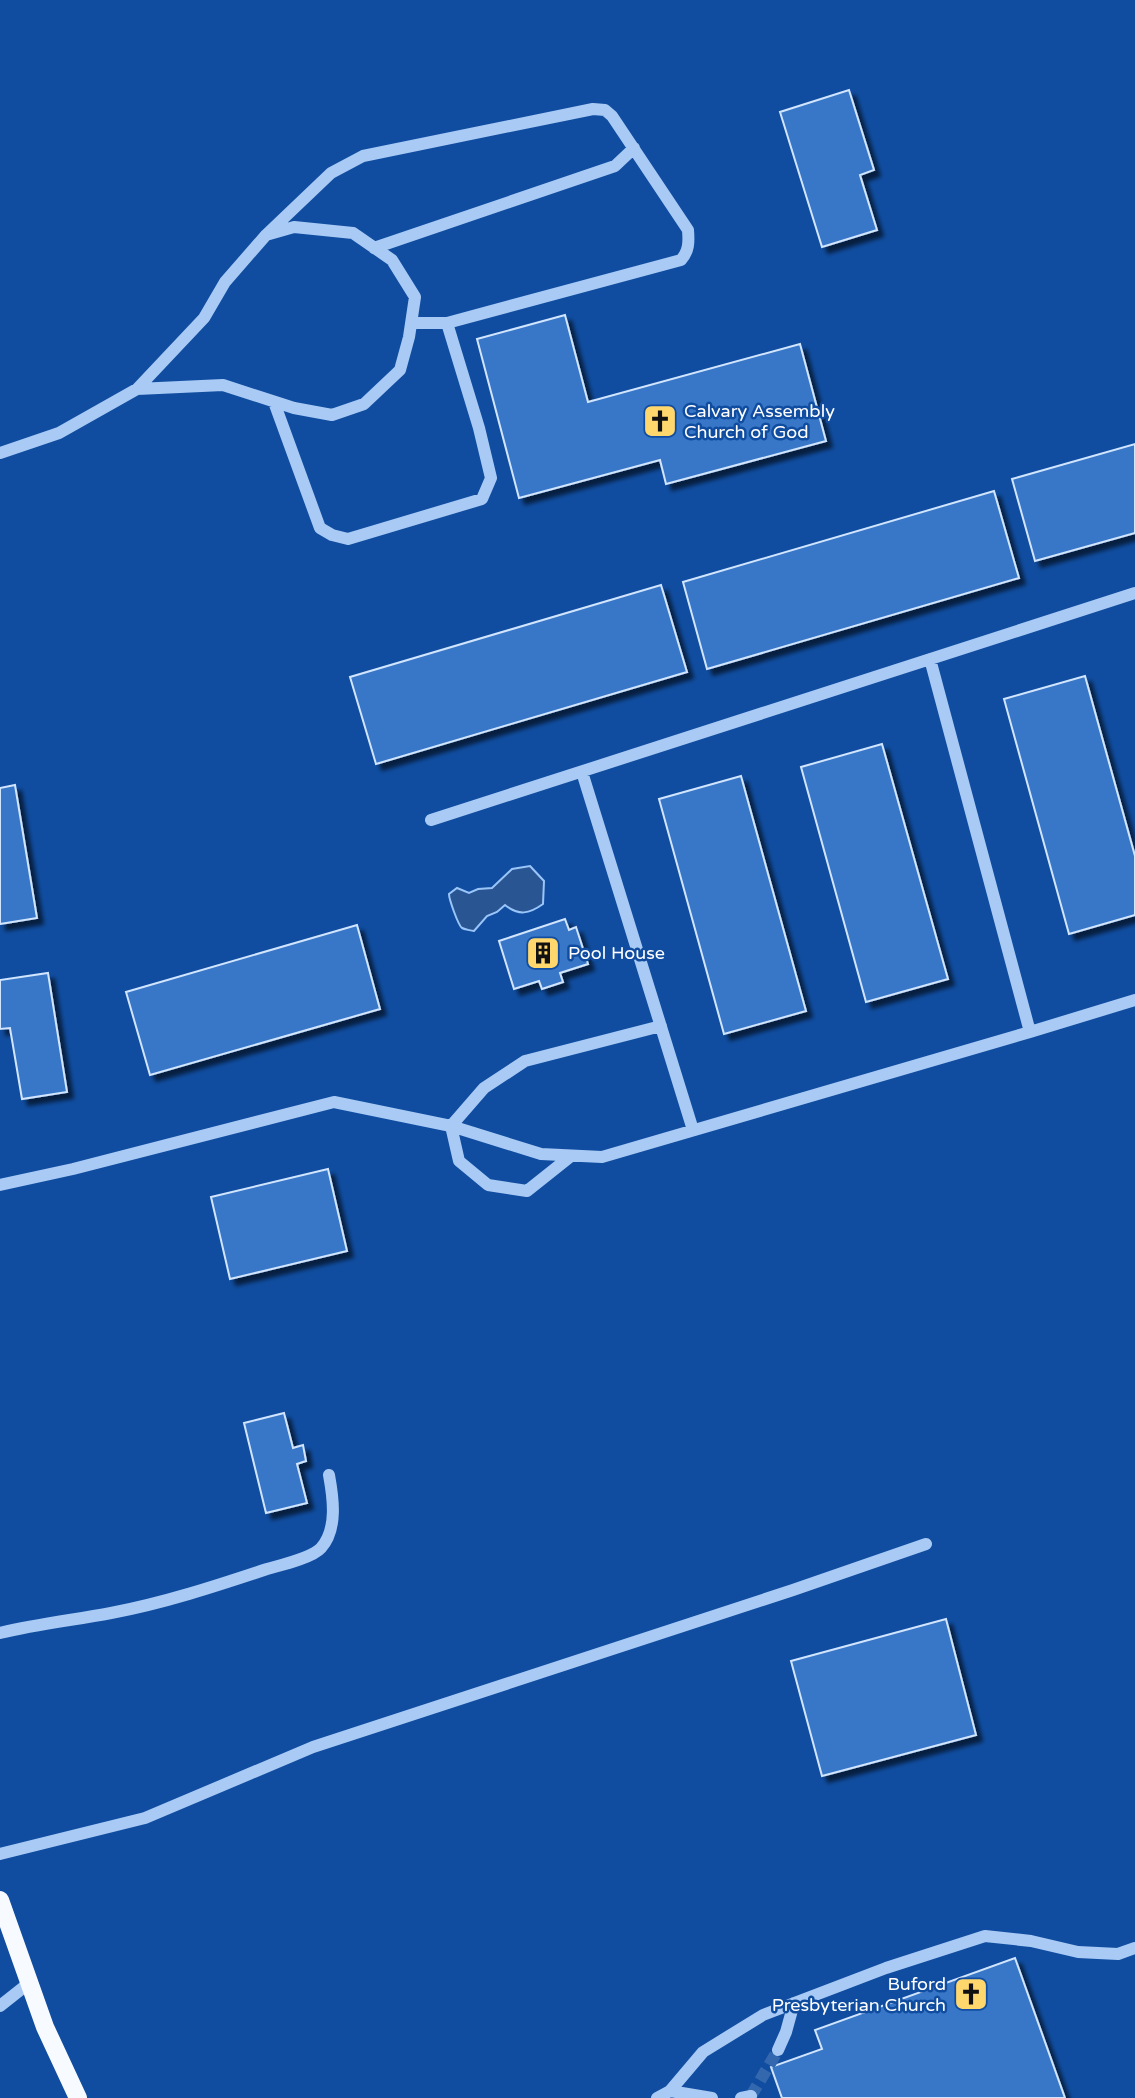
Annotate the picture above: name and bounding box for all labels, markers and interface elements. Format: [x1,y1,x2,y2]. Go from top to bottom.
place label: Calvary Assembly Church of God [684,400,835,443]
church icon: Calvary Assembly Church of God [641,402,679,440]
building icon: Pool House [524,934,562,972]
place label: Pool House [568,942,665,964]
place label: Buford Presbyterian Church [772,1973,946,2016]
church icon: Buford Presbyterian Church [952,1975,990,2013]

